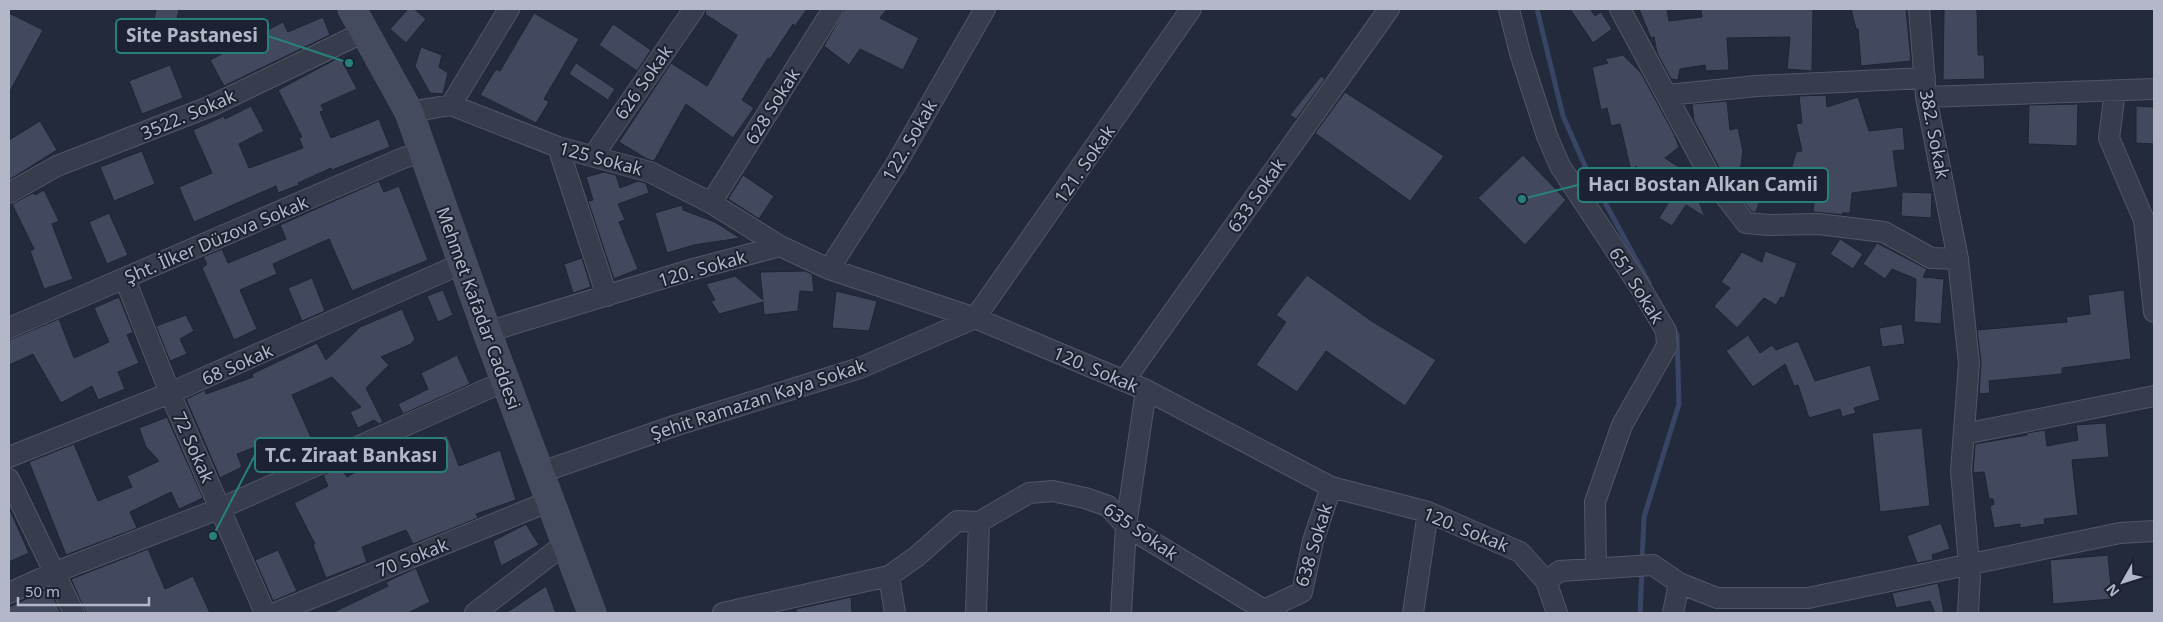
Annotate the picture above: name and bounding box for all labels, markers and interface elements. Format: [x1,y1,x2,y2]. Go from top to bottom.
callout: Site Pastanesi [116,19,268,53]
text: Site Pastanesi [126,22,258,48]
street label: 626 Sokak [609,40,678,124]
street label: 628 Sokak [739,63,805,149]
street label: 3522. Sokak [137,83,239,145]
street label: 382. Sokak [1915,87,1955,181]
street label: 122. Sokak [876,94,942,185]
street label: 121. Sokak [1048,120,1120,208]
street label: 125 Sokak [557,135,646,181]
street label: 633 Sokak [1222,153,1291,237]
callout: Hacı Bostan Alkan Camii [1578,168,1828,202]
text: Hacı Bostan Alkan Camii [1588,171,1818,197]
street label: Şht. İlker Düzova Sokak [121,189,312,289]
street label: Mehmet Kafadar Caddesi [431,204,527,412]
street label: 651 Sokak [1604,242,1670,328]
street label: 120. Sokak [655,244,749,292]
street label: 68 Sokak [198,338,277,390]
street label: 120. Sokak [1050,340,1143,398]
street label: Şehit Ramazan Kaya Sokak [647,353,869,445]
street label: 72 Sokak [168,408,220,487]
callout: T.C. Ziraat Bankası [255,438,447,472]
text: T.C. Ziraat Bankası [265,442,437,468]
street label: 635 Sokak [1099,497,1183,566]
street label: 638 Sokak [1289,500,1337,589]
street label: 120. Sokak [1420,501,1513,557]
street label: 70 Sokak [373,532,452,582]
north arrow [2098,557,2148,607]
scale bar [18,574,149,606]
text: N [2102,580,2123,601]
text: 50 m [25,581,60,601]

